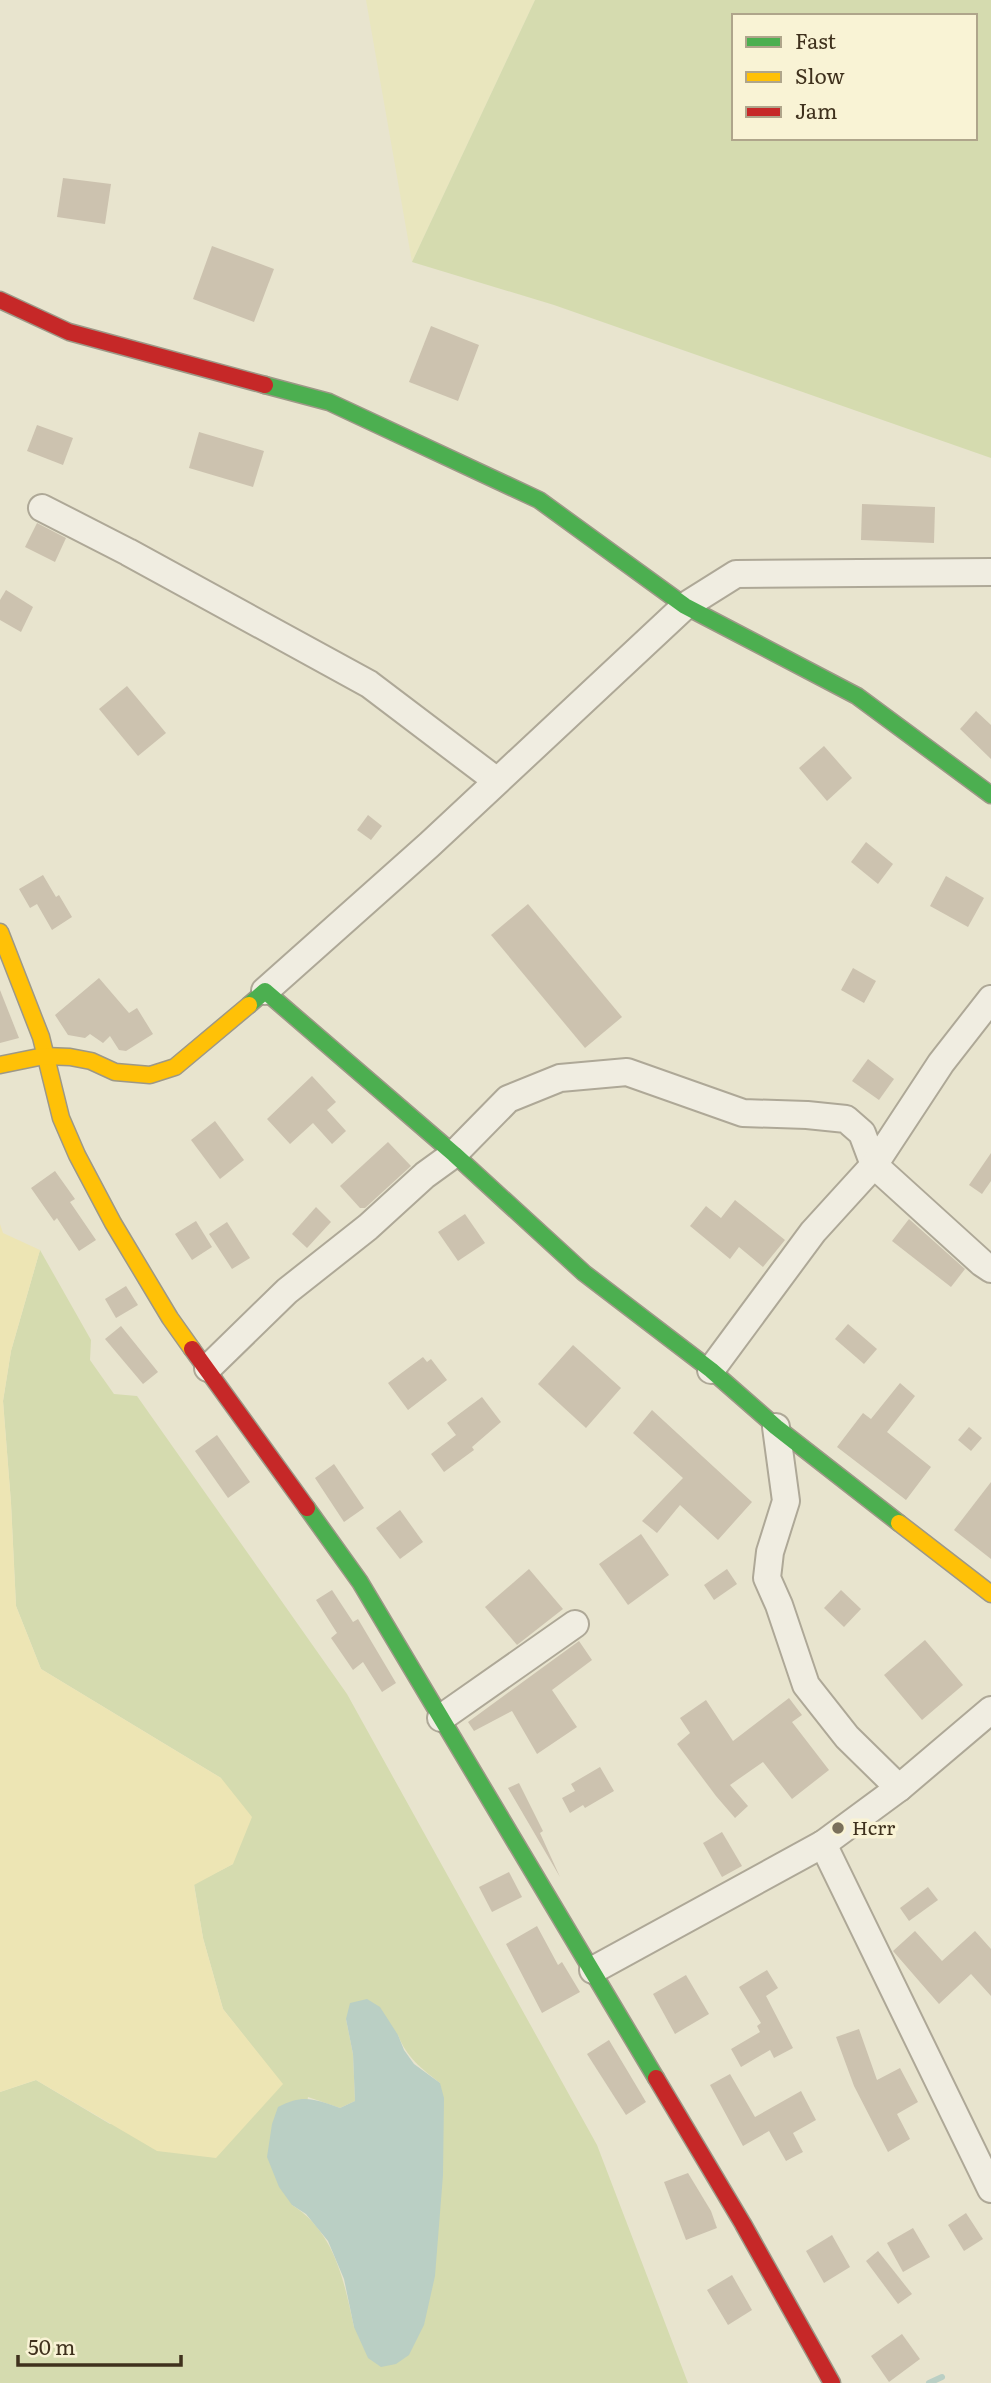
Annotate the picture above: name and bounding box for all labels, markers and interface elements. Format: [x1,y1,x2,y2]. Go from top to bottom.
legend [732,14,977,140]
text: Fast [795,24,836,55]
text: Slow [795,59,845,90]
text: Jam [795,94,837,125]
place label: Hcrr [852,1813,895,1841]
marker: Hcrr [830,1820,846,1836]
scale bar [18,2324,180,2368]
text: 50 m [28,2330,75,2361]

